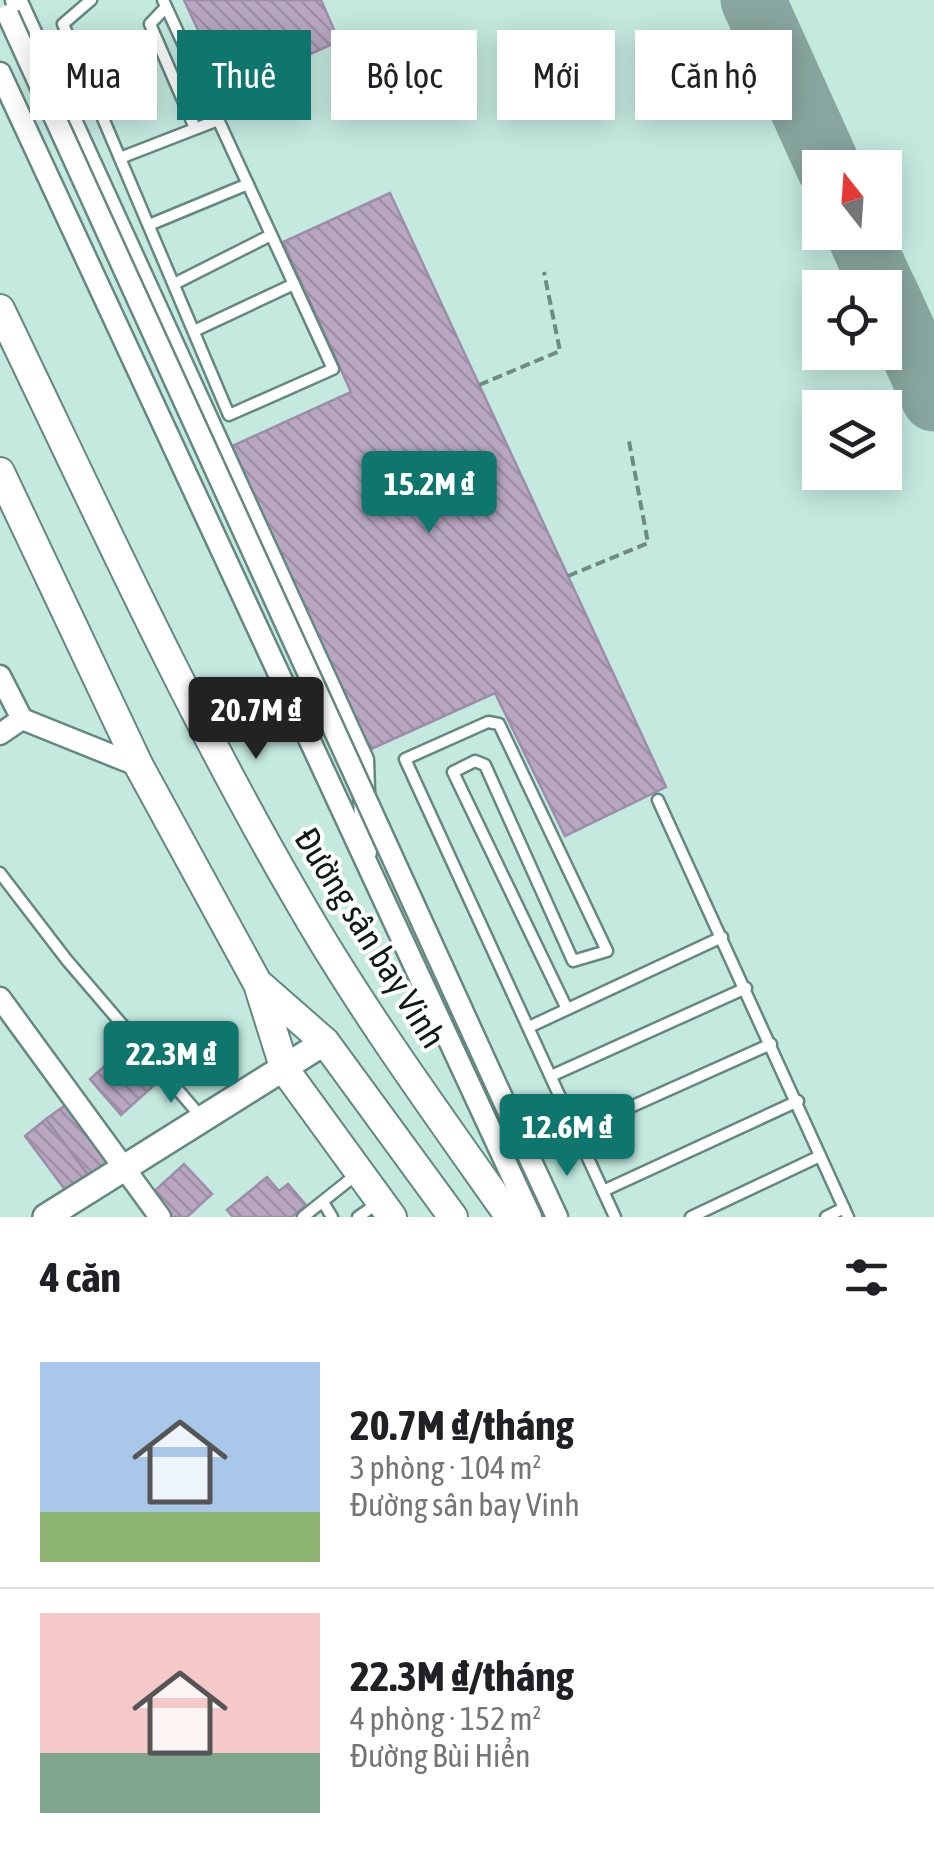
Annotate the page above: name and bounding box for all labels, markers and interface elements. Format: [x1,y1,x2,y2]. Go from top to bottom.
chip: Mua [30,30,157,120]
chip: Thuê [177,30,311,120]
chip: Bộ lọc [331,30,477,120]
chip: Mới [497,30,615,120]
chip: Căn hộ [635,30,792,120]
north arrow [802,150,902,250]
map controls [802,150,902,490]
button: locate [802,270,902,370]
button: layers [802,390,902,490]
pin: 15.2M ₫ [337,451,521,536]
text: 15.2M ₫ [384,465,474,502]
pin: 20.7M ₫ [164,677,348,762]
text: 20.7M ₫ [211,691,301,728]
street label: Đường sân bay Vinh [287,820,454,1055]
pin: 22.3M ₫ [79,1021,263,1106]
text: 22.3M ₫ [126,1035,216,1072]
pin: 12.6M ₫ [475,1094,659,1179]
text: 12.6M ₫ [522,1108,612,1145]
icon: filters [839,1250,894,1305]
text: 4 căn [40,1253,121,1301]
text: 20.7M ₫/tháng [350,1401,574,1449]
icon: home [120,1402,240,1522]
text: 3 phòng · 104 m² [350,1449,542,1486]
text: Đường sân bay Vinh [350,1486,580,1523]
text: 22.3M ₫/tháng [350,1652,574,1700]
icon: home [120,1653,240,1773]
text: 4 phòng · 152 m² [350,1700,542,1737]
text: Đường Bùi Hiển [350,1737,530,1774]

